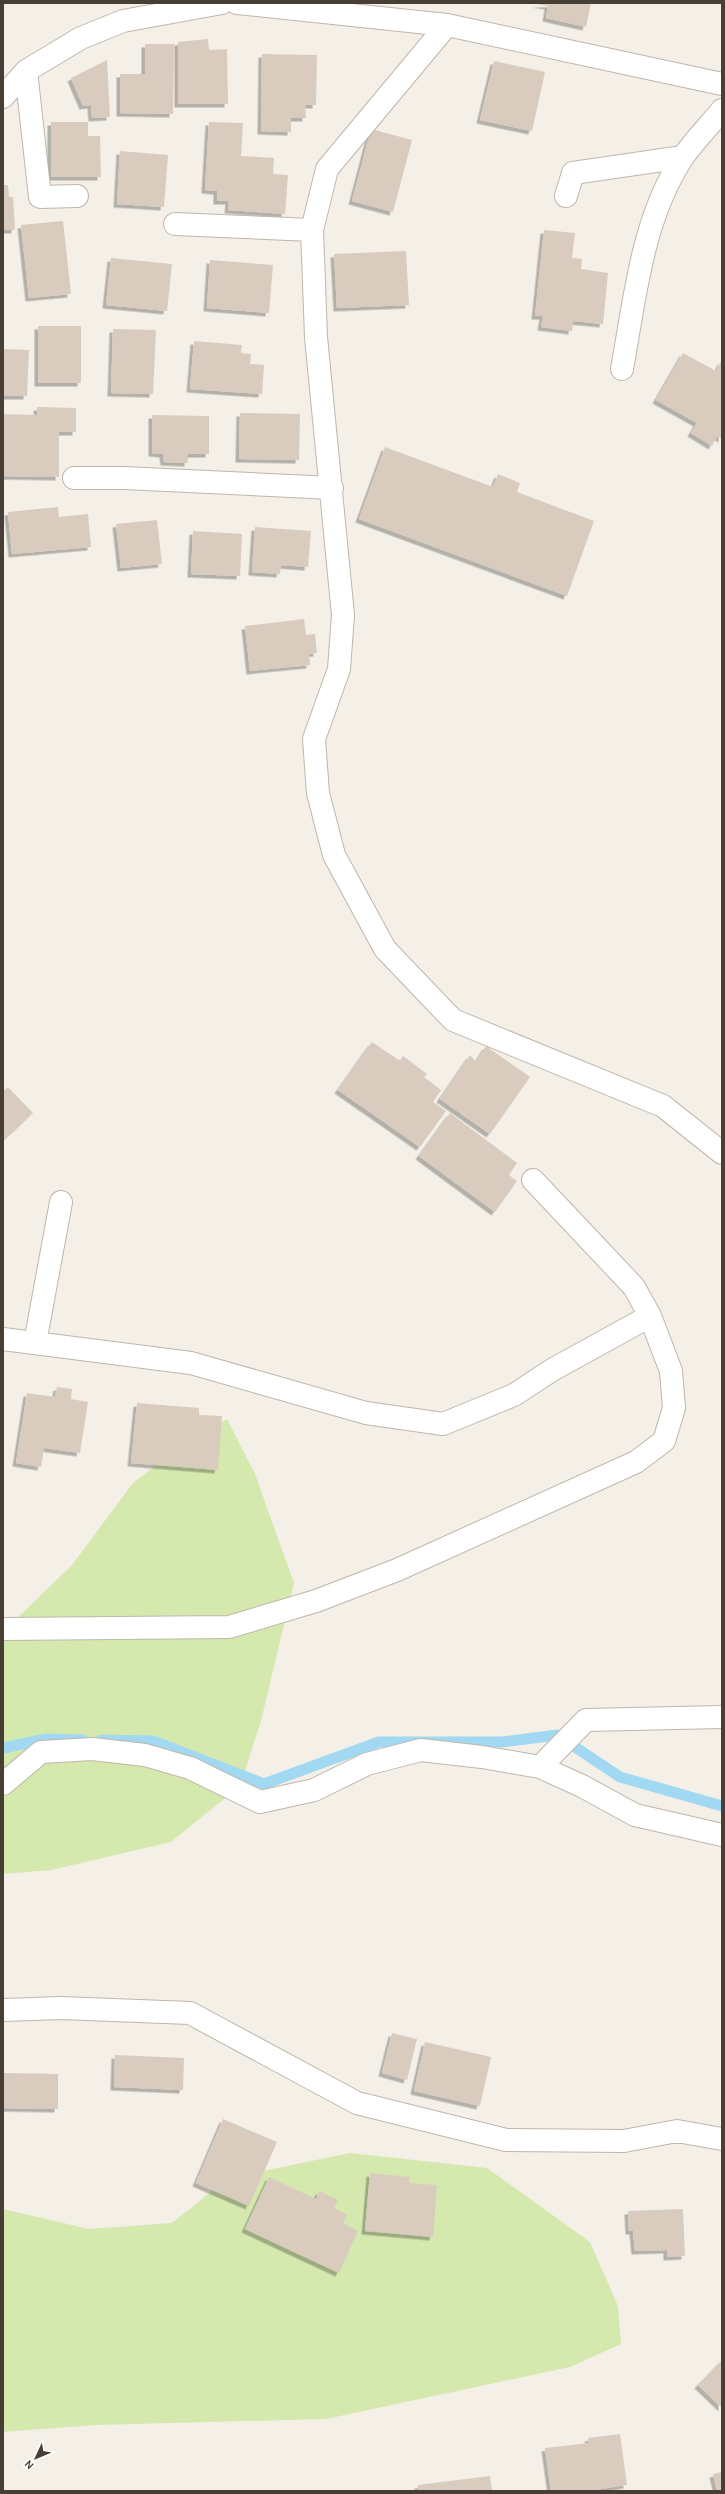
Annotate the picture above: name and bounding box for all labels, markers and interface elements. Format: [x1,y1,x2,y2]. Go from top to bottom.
north arrow [16,2438,56,2478]
text: N [22,2457,37,2472]

